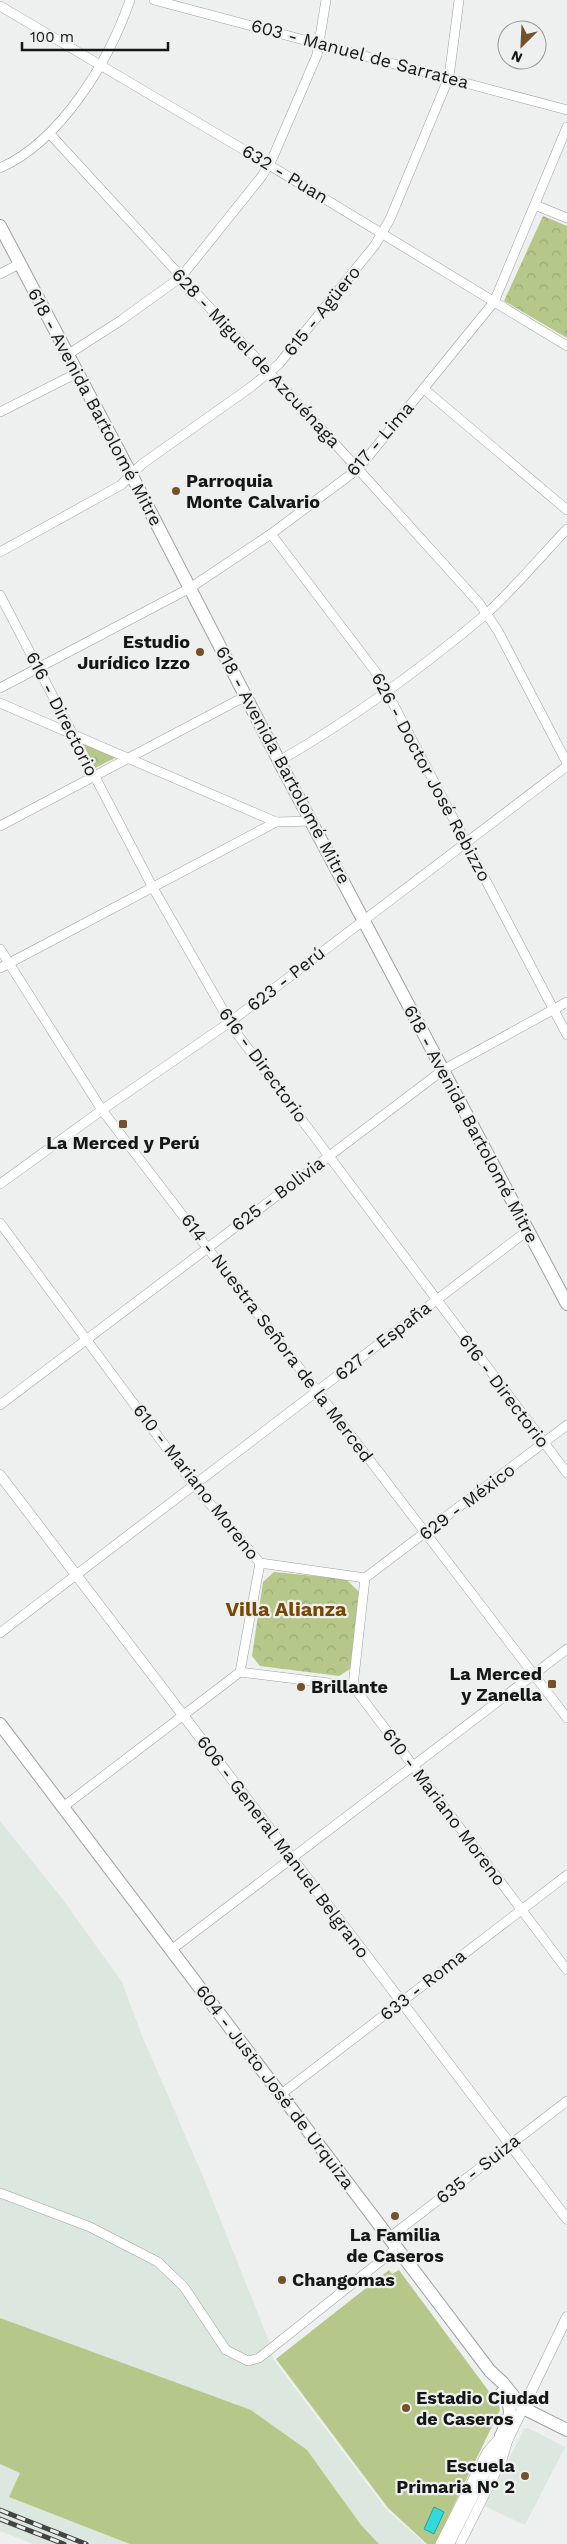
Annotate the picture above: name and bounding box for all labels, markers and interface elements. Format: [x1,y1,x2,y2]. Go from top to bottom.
street label: 603 - Manuel de Sarratea [249,14,471,93]
scale bar [22,20,169,52]
north arrow [497,20,547,70]
text: 100 m [30,28,74,46]
text: N [509,47,525,66]
street label: 632 - Puan [238,140,332,208]
street label: 615 - Agüero [279,261,364,360]
street label: 628 - Miguel de Azcuénaga [168,264,345,452]
street label: 618 - Avenida Bartolomé Mitre [24,284,167,529]
street label: 617 - Lima [342,397,418,480]
place label: Parroquia Monte Calvario [186,470,320,512]
marker: Parroquia Monte Calvario [170,485,182,497]
place label: Estudio Jurídico Izzo [77,631,190,673]
street label: 618 - Avenida Bartolomé Mitre [212,642,355,887]
marker: Estudio Jurídico Izzo [194,646,206,658]
street label: 616 - Directorio [22,648,103,780]
street label: 626 - Doctor José Rebizzo [367,669,496,885]
street label: 623 - Perú [243,942,329,1016]
street label: 618 - Avenida Bartolomé Mitre [400,1001,543,1246]
street label: 616 - Directorio [215,1003,312,1126]
marker: La Merced y Perú [117,1118,129,1130]
place label: La Merced y Perú [46,1132,200,1153]
street label: 625 - Bolivia [227,1152,328,1235]
street label: 614 - Nuestra Señora de la Merced [177,1209,378,1466]
street label: 627 - España [331,1297,435,1385]
street label: 616 - Directorio [455,1330,554,1452]
street label: 610 - Mariano Moreno [129,1400,264,1564]
street label: 629 - México [415,1459,519,1544]
district label: Villa Alianza [225,1597,347,1621]
place label: La Merced y Zanella [449,1663,543,1705]
place label: Brillante [311,1676,388,1697]
marker: La Merced y Zanella [546,1678,558,1690]
marker: Brillante [295,1681,307,1693]
street label: 610 - Mariano Moreno [378,1724,511,1890]
street label: 606 - General Manuel Belgrano [193,1731,374,1962]
street label: 633 - Roma [376,1945,470,2025]
street label: 604 - Justo José de Urquiza [192,1980,359,2193]
street label: 635 - Suiza [432,2129,524,2208]
marker: La Familia de Caseros [389,2210,401,2222]
place label: La Familia de Caseros [346,2224,444,2266]
place label: Changomas [292,2269,395,2290]
marker: Changomas [276,2274,288,2286]
place label: Estadio Ciudad de Caseros [416,2387,549,2429]
marker: Estadio Ciudad de Caseros [400,2402,412,2414]
place label: Escuela Primaria N° 2 [396,2455,516,2497]
marker: Escuela Primaria N° 2 [519,2470,531,2482]

